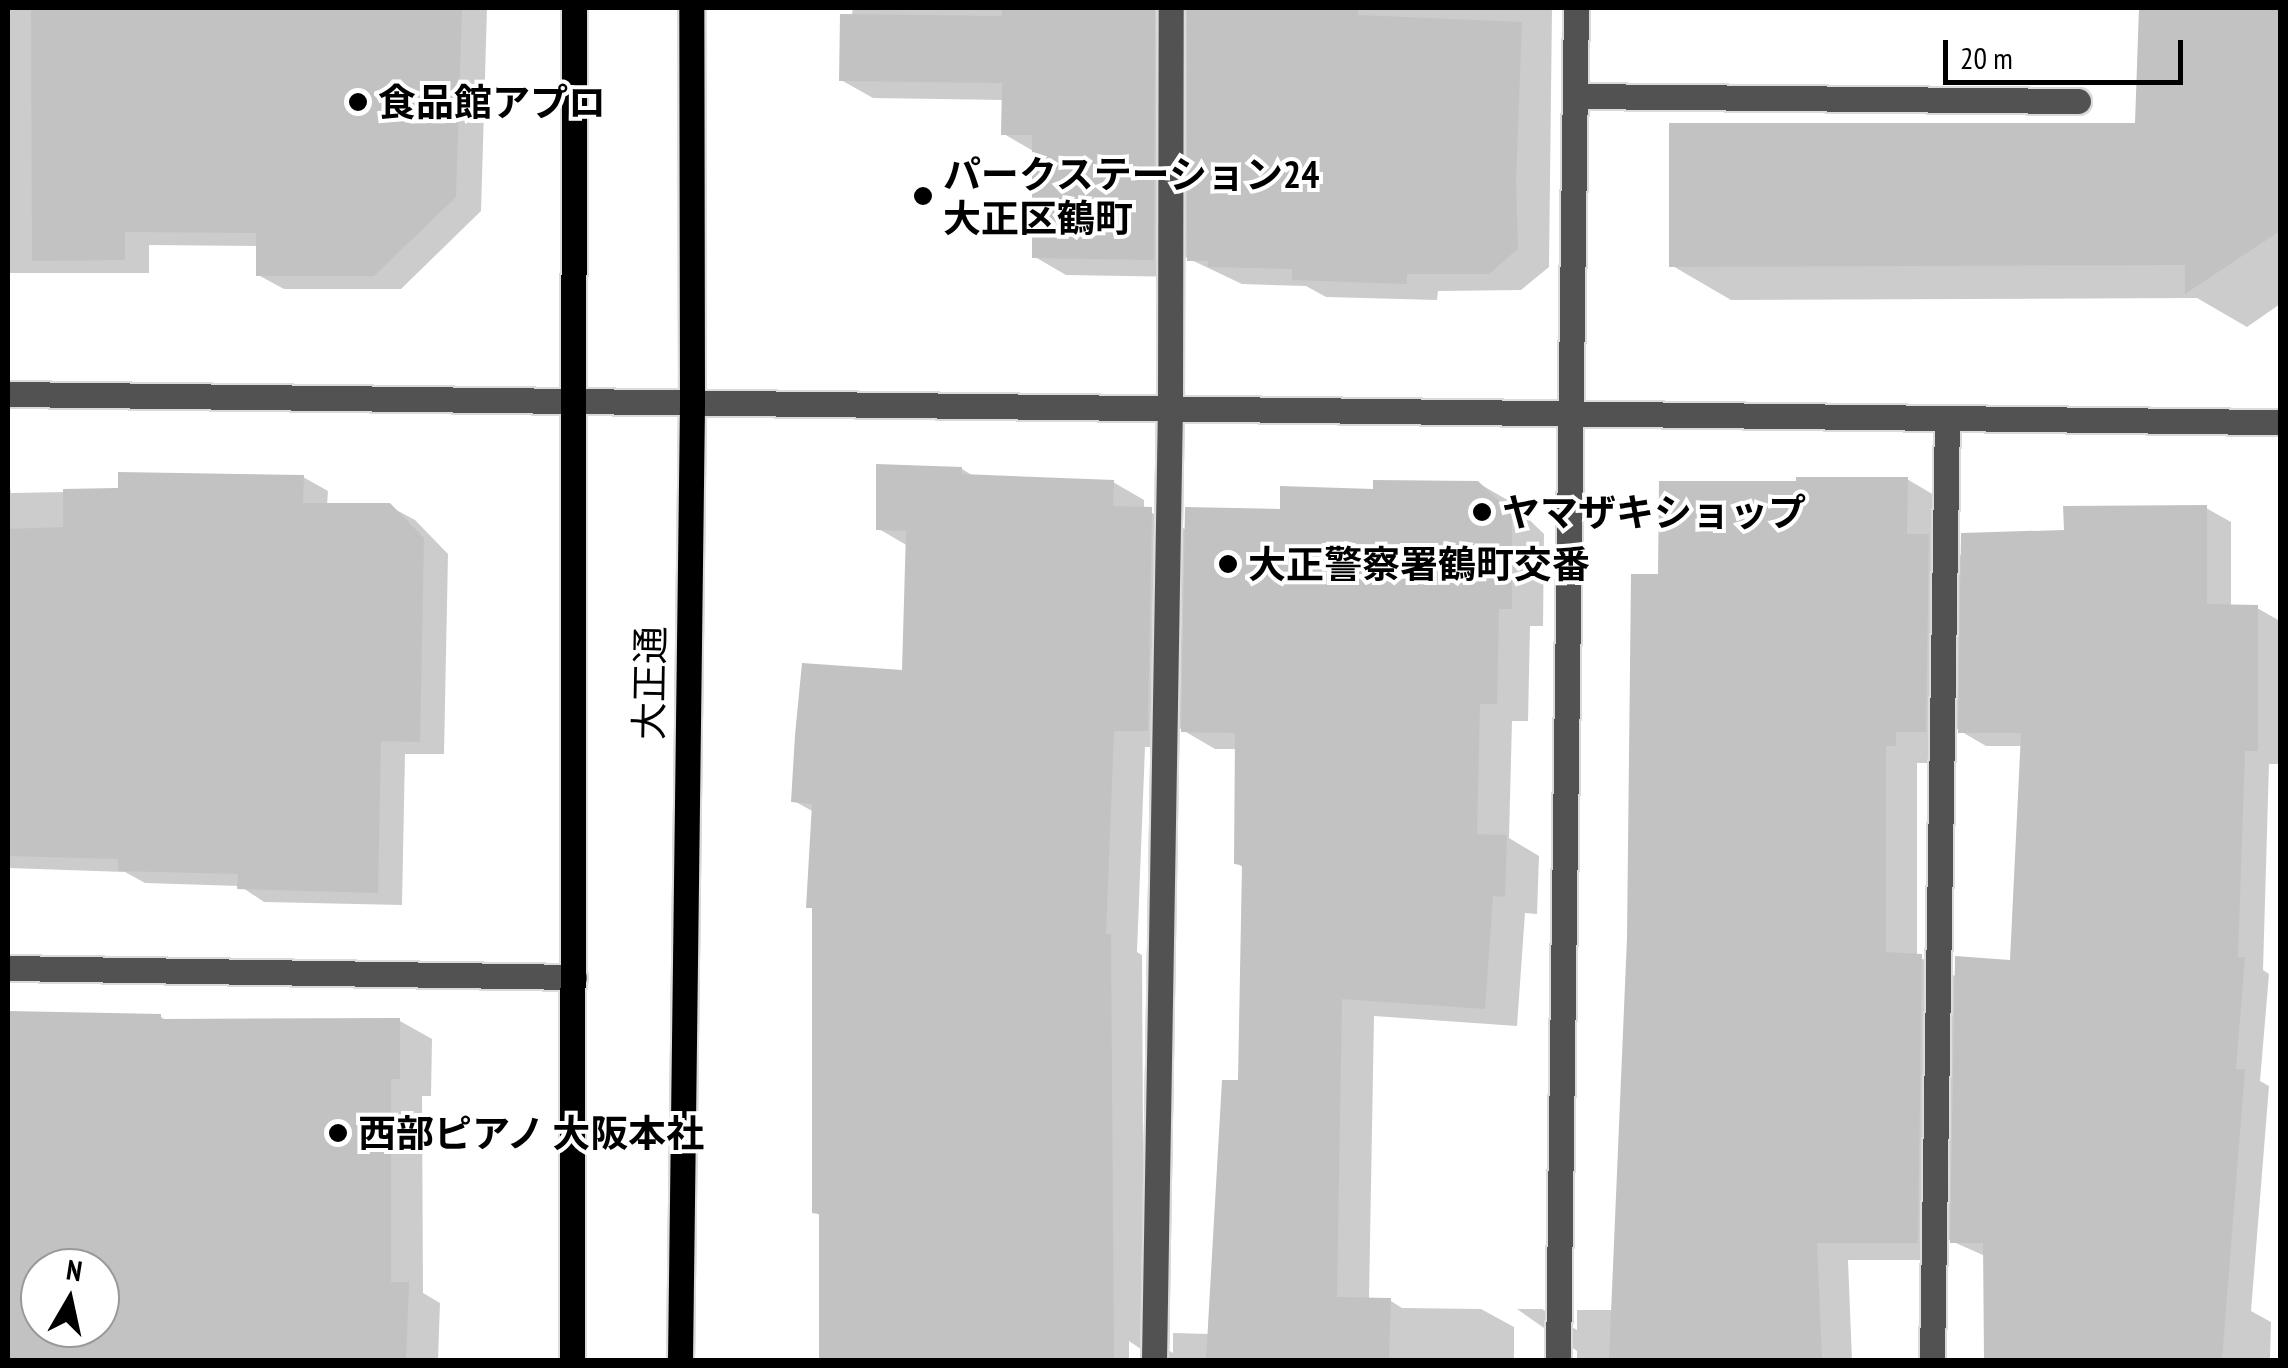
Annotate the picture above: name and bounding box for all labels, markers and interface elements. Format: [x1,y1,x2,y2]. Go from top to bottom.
scale bar [1948,20,2188,82]
text: 20 m [1960,38,2013,77]
place label: 食品館アプロ [378,79,606,125]
marker: 食品館アプロ [347,91,369,113]
place label: パークステーション24 大正区鶴町 [943,151,1321,240]
marker: パークステーション24 大正区鶴町 [912,185,934,207]
place label: ヤマザキショップ [1502,489,1806,535]
marker: ヤマザキショップ [1471,501,1493,523]
place label: 大正警察署鶴町交番 [1248,541,1590,587]
marker: 大正警察署鶴町交番 [1217,553,1239,575]
street label: 大正通 [625,626,673,740]
place label: 西部ピアノ 大阪本社 [358,1110,708,1156]
marker: 西部ピアノ 大阪本社 [327,1122,349,1144]
north arrow [20,1248,120,1348]
text: N [64,1250,85,1289]

